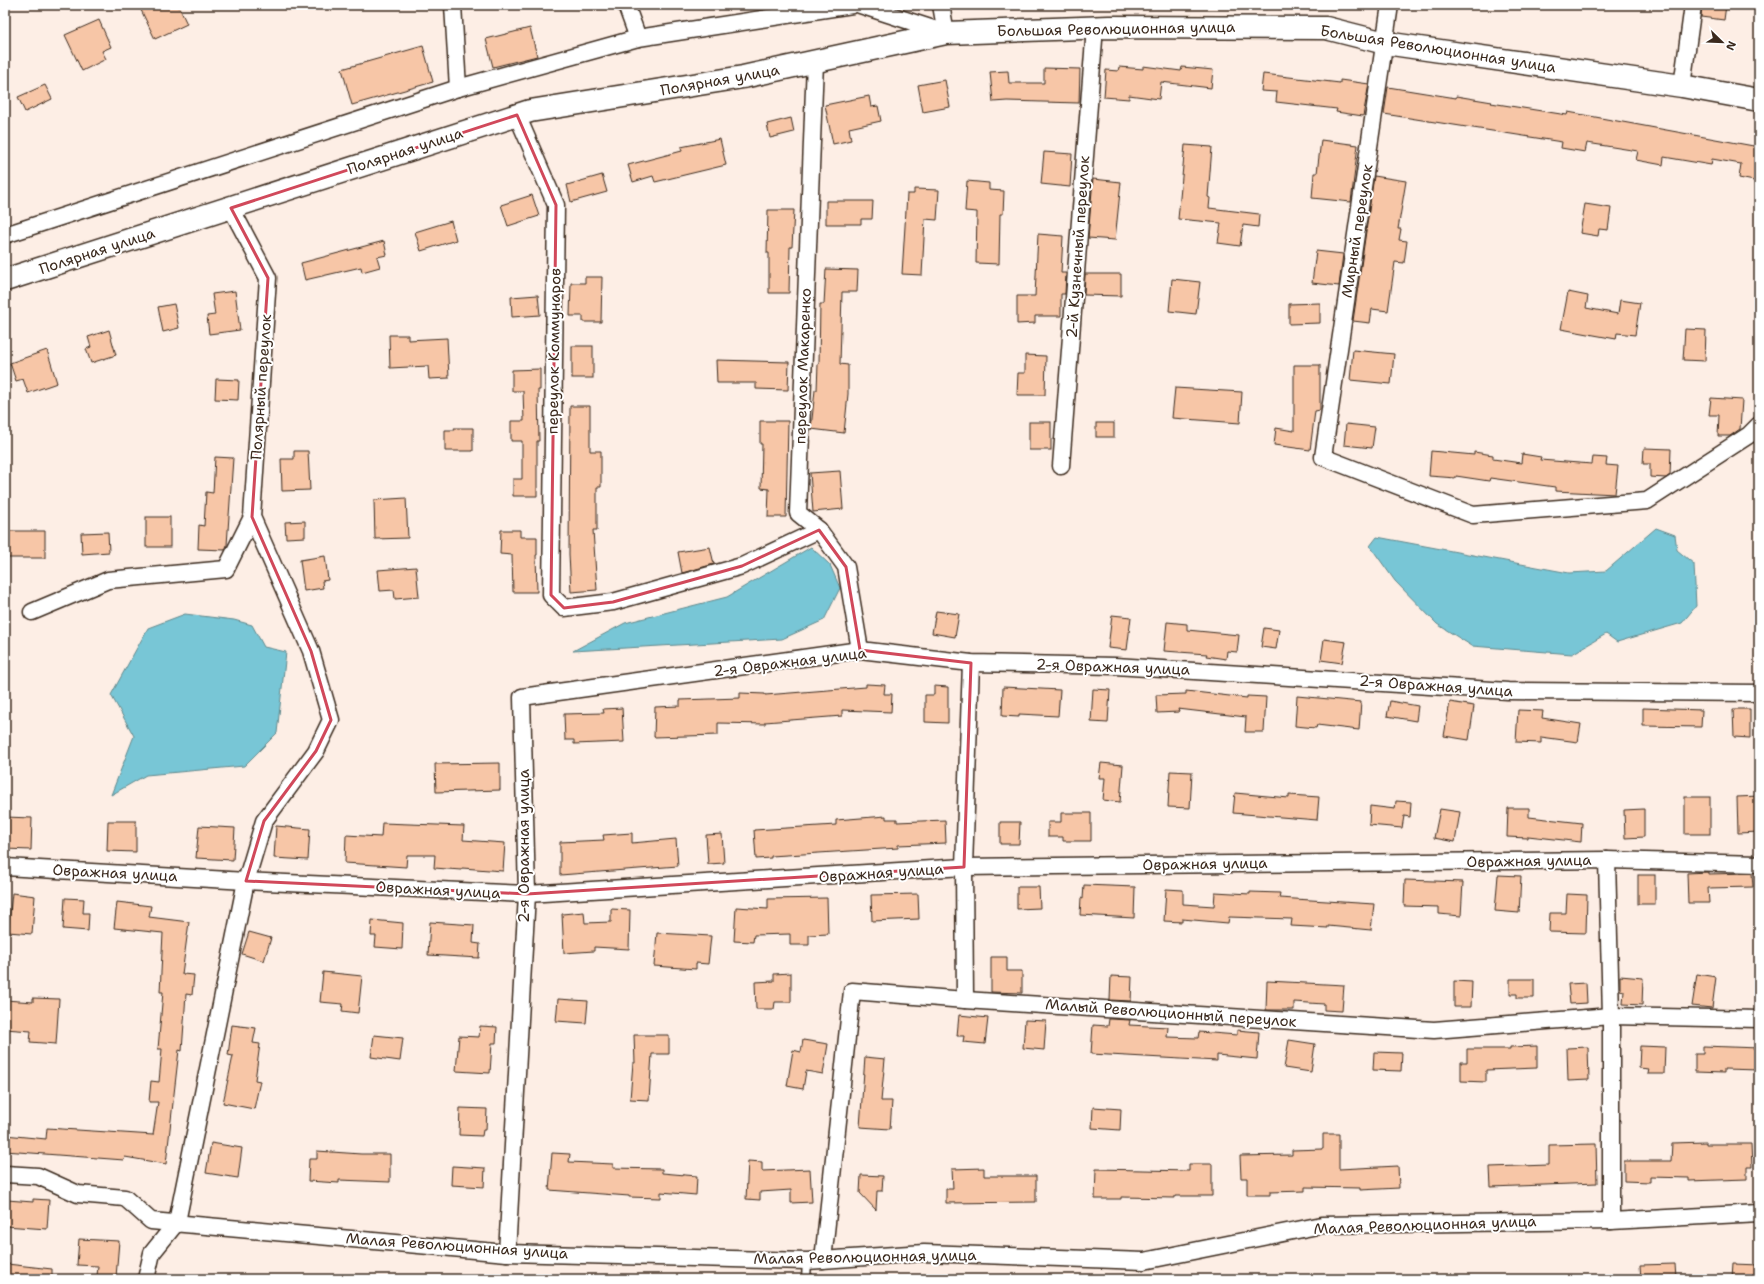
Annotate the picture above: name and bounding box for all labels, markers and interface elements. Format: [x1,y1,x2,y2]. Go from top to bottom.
street label: Большая Революционная улица [997,17,1236,41]
street label: Большая Революционная улица [1319,20,1558,78]
north arrow [1702,22,1742,62]
text: N [1722,39,1739,53]
street label: Полярная улица [659,60,782,100]
street label: Полярная улица [345,123,466,179]
street label: 2-й Кузнечный переулок [1062,155,1094,339]
street label: Мирный переулок [1337,163,1377,299]
street label: Полярная улица [37,223,158,279]
street label: переулок Коммунаров [543,268,565,434]
street label: переулок Макаренко [790,288,816,444]
street label: Полярный переулок [246,313,276,461]
street label: 2-я Овражная улица [712,643,868,681]
street label: 2-я Овражная улица [1036,654,1191,680]
street label: 2-я Овражная улица [1358,671,1514,701]
street label: 2-я Овражная улица [514,768,534,923]
street label: Овражная улица [1466,850,1592,872]
street label: Овражная улица [1142,853,1268,875]
street label: Овражная улица [818,859,945,887]
street label: Овражная улица [52,860,179,886]
street label: Овражная улица [375,877,502,903]
street label: Малый Революционный переулок [1045,994,1297,1032]
street label: Малая Революционная улица [1313,1211,1537,1239]
street label: Малая Революционная улица [345,1228,570,1264]
street label: Малая Революционная улица [753,1245,977,1269]

